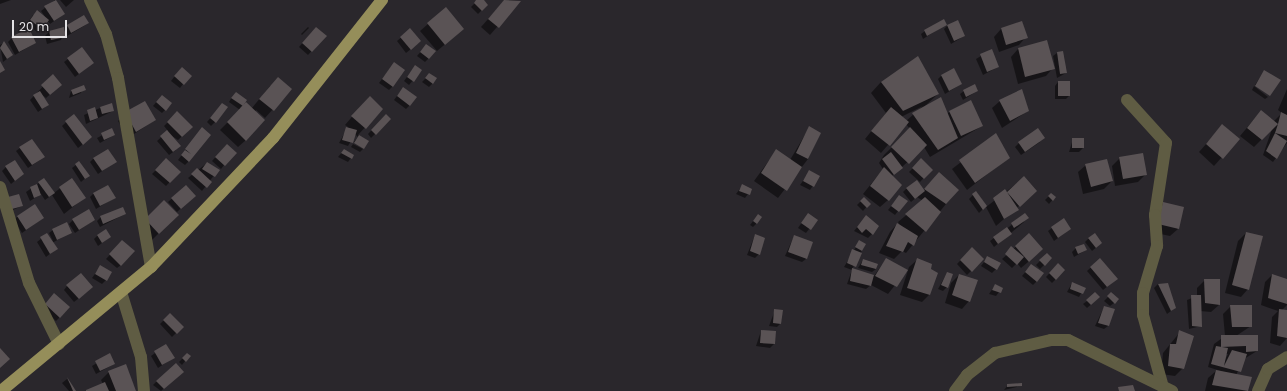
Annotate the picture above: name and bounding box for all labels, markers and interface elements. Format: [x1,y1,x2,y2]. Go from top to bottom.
scale bar [14,12,69,38]
text: 20 m [19,18,49,35]

